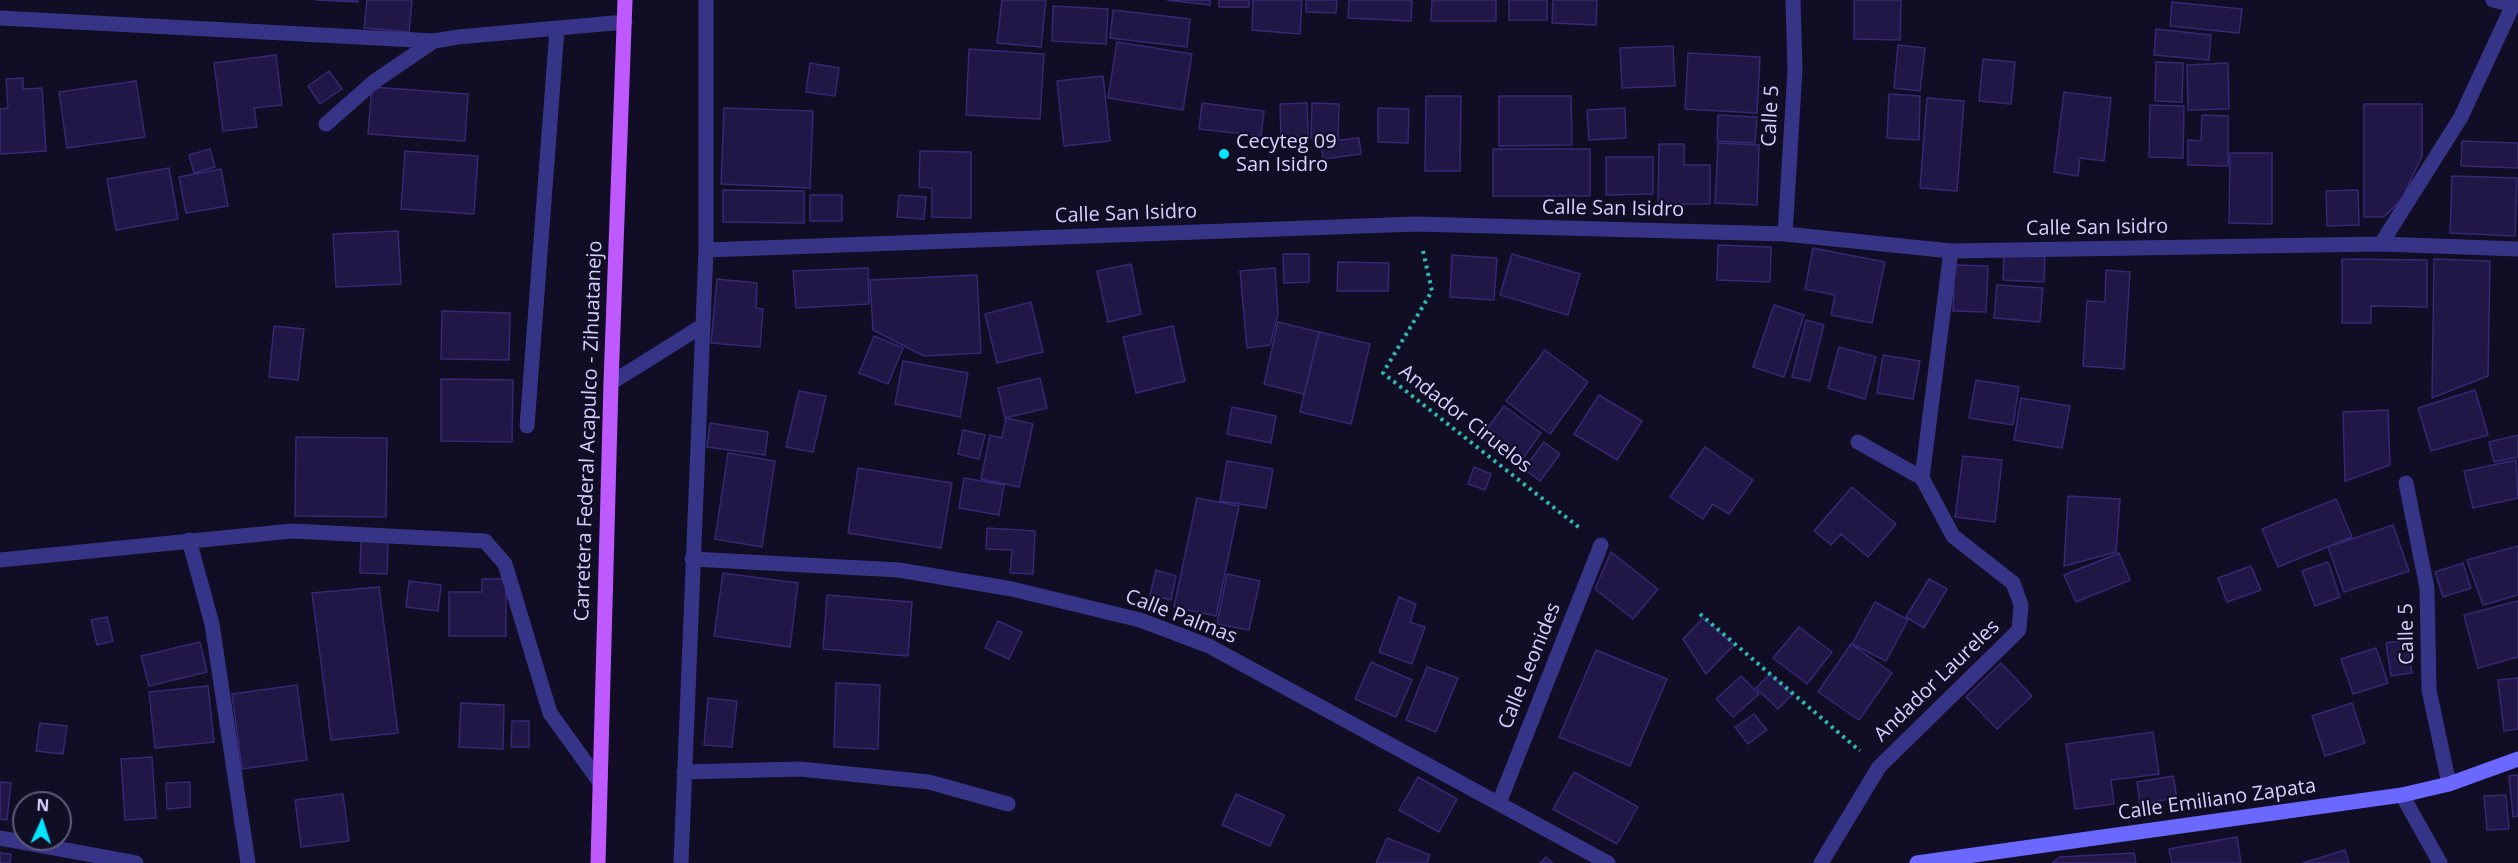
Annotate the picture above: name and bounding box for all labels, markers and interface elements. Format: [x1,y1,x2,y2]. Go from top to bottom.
street label: Calle 5 [1757,85,1785,147]
place label: Cecyteg 09 San Isidro [1236,130,1337,177]
marker: Cecyteg 09 San Isidro [1217,147,1231,161]
street label: Calle San Isidro [1542,196,1684,222]
street label: Calle San Isidro [1054,200,1198,228]
street label: Calle San Isidro [2026,215,2168,241]
street label: Carretera Federal Acapulco - Zihuatanejo [570,240,608,622]
street label: Andador Ciruelos [1394,360,1536,478]
street label: Calle Palmas [1122,585,1240,649]
street label: Calle Leonides [1494,599,1566,733]
street label: Calle 5 [2394,603,2420,665]
street label: Andador Laureles [1869,615,2005,747]
street label: Calle Emiliano Zapata [2116,774,2318,826]
north arrow [12,791,72,851]
text: N [36,794,50,816]

